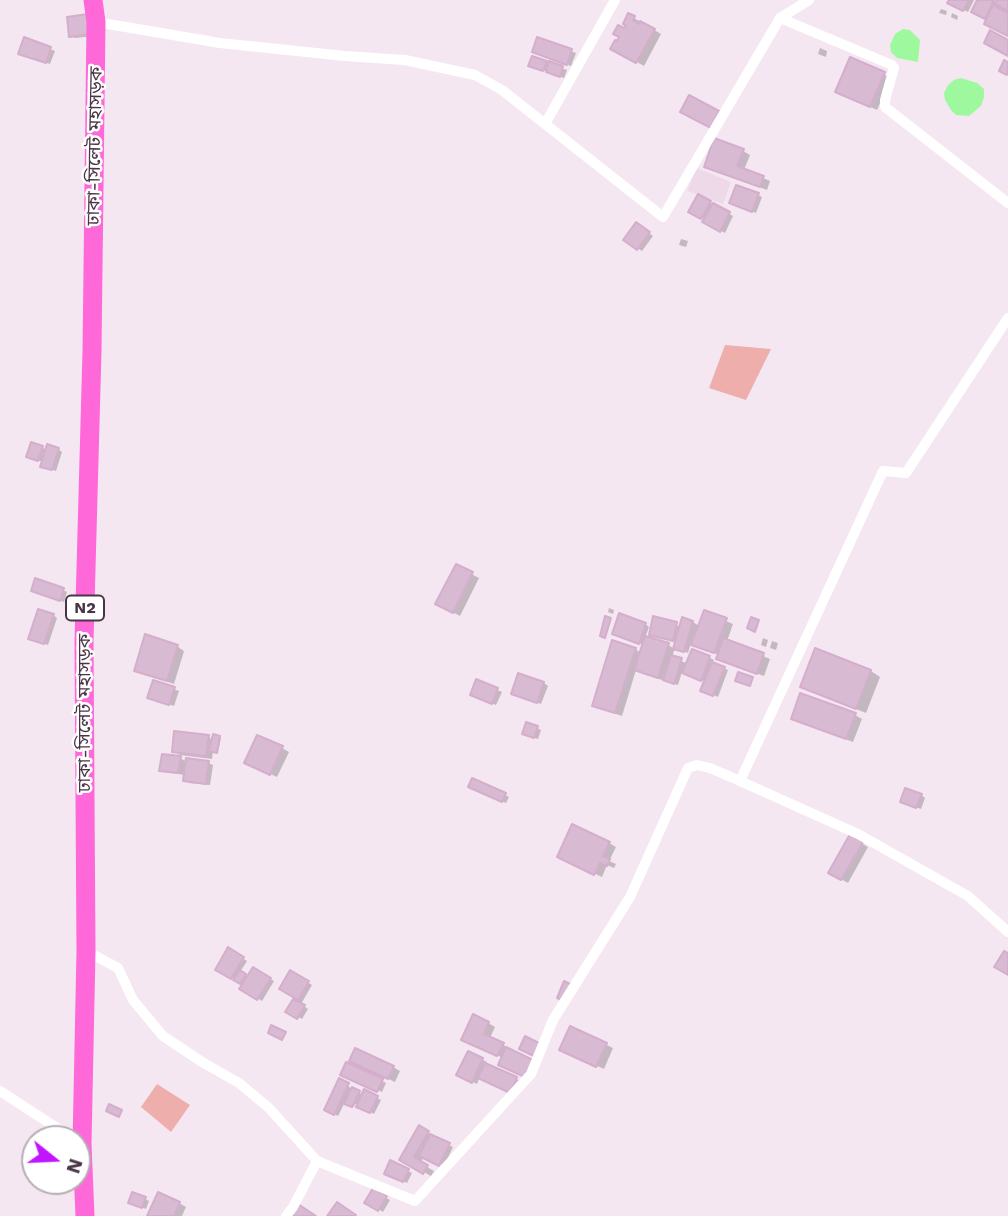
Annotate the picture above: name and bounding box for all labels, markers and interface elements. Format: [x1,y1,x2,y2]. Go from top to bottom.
street label: ঢাকা-সিলেট মহাসড়ক [83,66,107,226]
road number: N2 [66,596,104,621]
street label: ঢাকা-সিলেট মহাসড়ক [74,634,96,792]
north arrow [21,1125,91,1195]
text: N [61,1156,88,1176]

